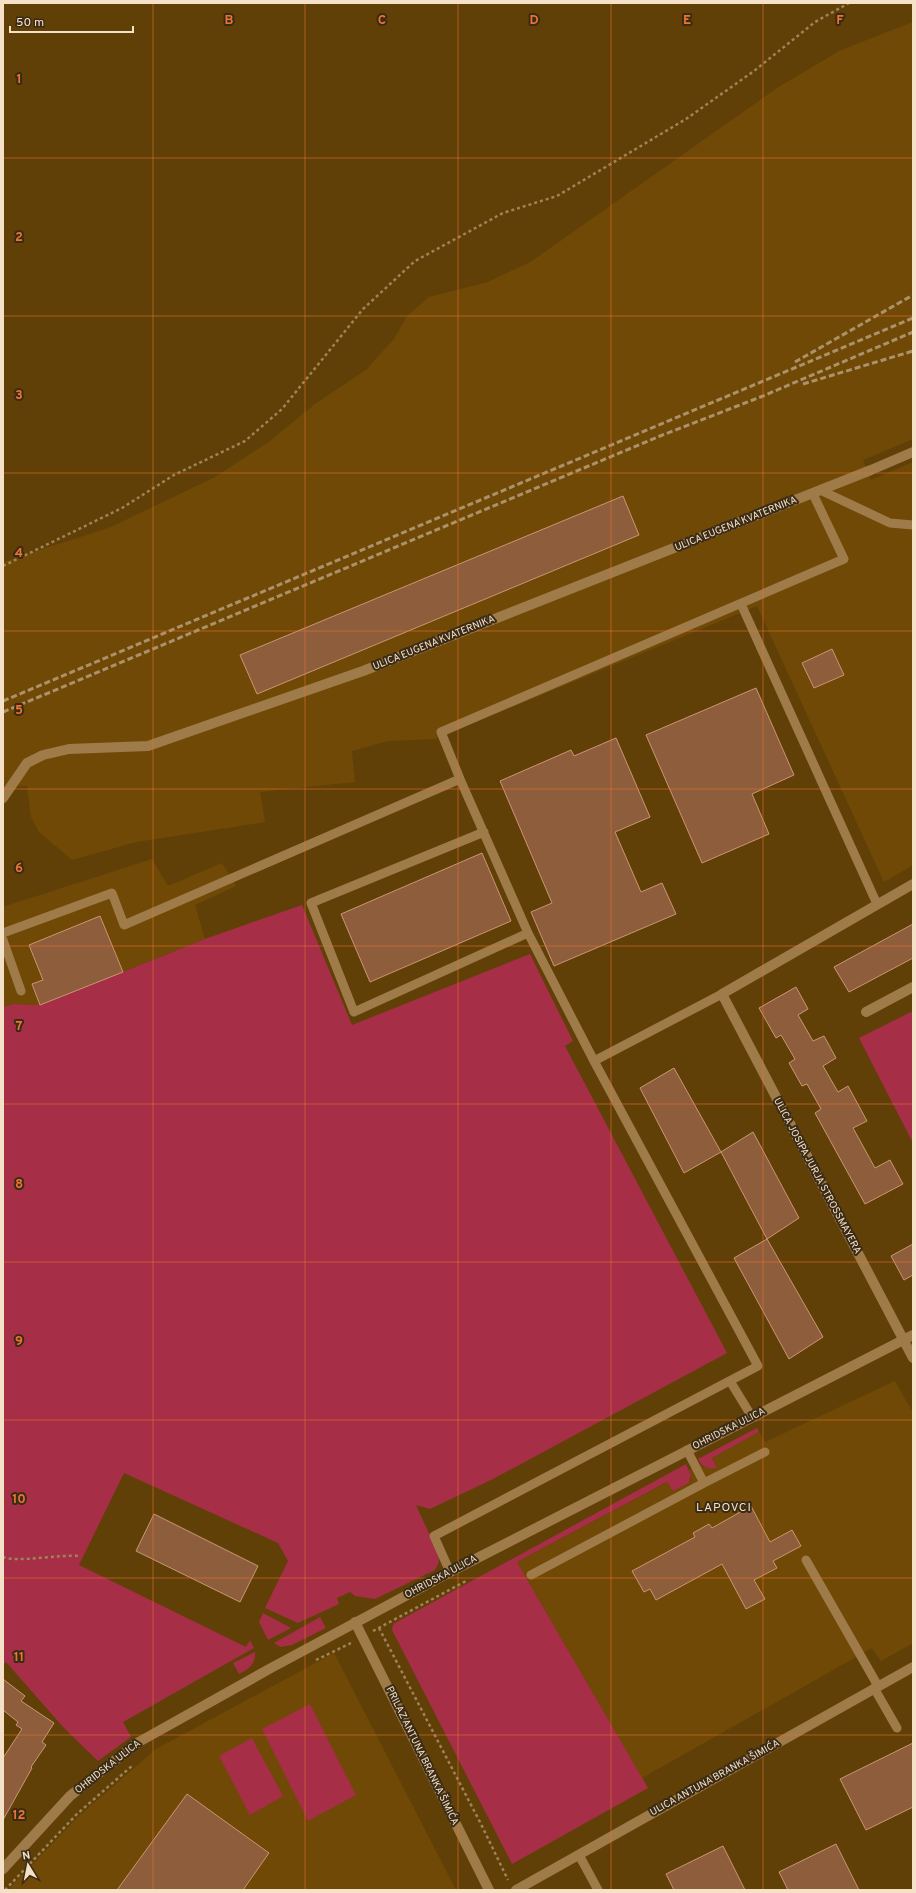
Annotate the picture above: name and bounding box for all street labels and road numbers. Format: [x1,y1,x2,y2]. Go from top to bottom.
street label: ULICA EUGENA KVATERNIKA [673,493,799,554]
street label: ULICA EUGENA KVATERNIKA [371,612,497,673]
street label: ULICA JOSIPA JURJA STROSSMAYERA [770,1096,864,1256]
street label: OHRIDSKA ULICA [690,1405,768,1453]
street label: OHRIDSKA ULICA [403,1552,480,1602]
street label: PRILAZ ANTUNA BRANKA ŠIMIĆA [383,1684,462,1828]
street label: OHRIDSKA ULICA [72,1737,144,1797]
street label: ULICA ANTUNA BRANKA ŠIMIĆA [648,1737,782,1819]

